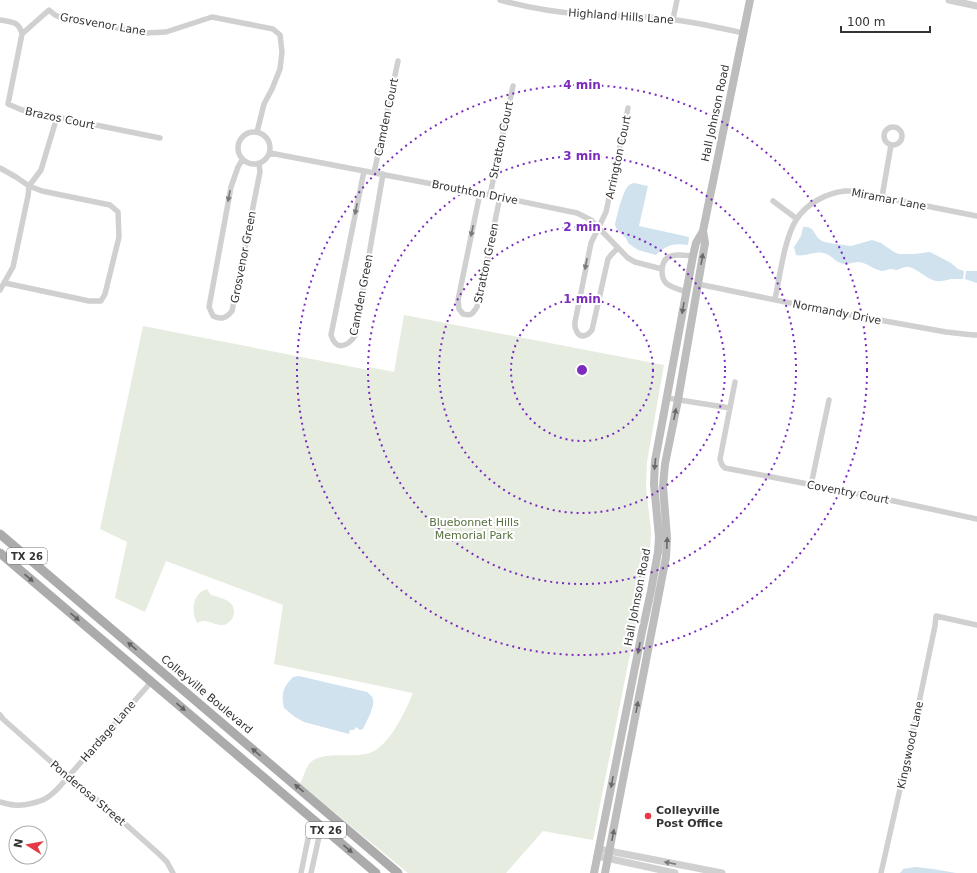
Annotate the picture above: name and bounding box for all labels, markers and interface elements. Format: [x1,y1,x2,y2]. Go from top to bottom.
street label: Highland Hills Lane [568,6,674,27]
scale bar [841,8,930,34]
street label: Grosvenor Lane [59,11,147,38]
text: 100 m [847,15,885,29]
street label: Hall Johnson Road [699,63,732,163]
street label: Camden Court [372,76,401,157]
text: 4 min [563,78,601,92]
street label: Stratton Court [487,100,516,180]
street label: Brazos Court [24,105,97,132]
street label: Arrington Court [603,113,634,200]
text: 3 min [563,149,601,163]
street label: Brouthton Drive [431,178,519,207]
street label: Miramar Lane [850,186,928,213]
one-way arrow [226,190,232,203]
one-way arrow [353,203,359,215]
street label: Grosvenor Green [228,210,259,304]
text: 2 min [563,220,601,234]
street label: Stratton Green [472,222,501,304]
one-way arrow [469,225,475,237]
street label: Camden Green [347,253,376,337]
one-way arrow [700,253,706,265]
one-way arrow [583,258,589,270]
text: 1 min [563,292,601,306]
street label: Normandy Drive [791,298,883,328]
one-way arrow [680,302,686,315]
centre of rings [575,363,589,377]
one-way arrow [673,408,679,420]
one-way arrow [652,458,659,470]
street label: Coventry Court [806,478,891,507]
park label: Bluebonnet Hills Memorial Park [429,516,519,542]
one-way arrow [664,536,670,549]
street label: Hall Johnson Road [622,547,653,647]
road number: TX 26 [7,548,47,564]
one-way arrow [24,573,34,582]
one-way arrow [70,612,81,621]
one-way arrow [635,641,641,654]
one-way arrow [127,642,137,651]
street label: Colleyville Boulevard [158,652,255,736]
street label: Hardage Lane [78,698,139,765]
street label: Kingswood Lane [895,700,926,790]
one-way arrow [635,701,641,713]
one-way arrow [176,702,186,711]
one-way arrow [250,747,261,756]
street label: Ponderosa Street [47,758,128,829]
one-way arrow [609,775,615,788]
one-way arrow [294,784,304,793]
place label: Colleyville Post Office [656,804,723,830]
marker: Colleyville Post Office [643,811,653,821]
road number: TX 26 [306,822,346,838]
north arrow [8,825,48,865]
one-way arrow [610,829,616,841]
text: N [11,837,26,849]
one-way arrow [343,845,353,854]
one-way arrow [664,860,676,866]

